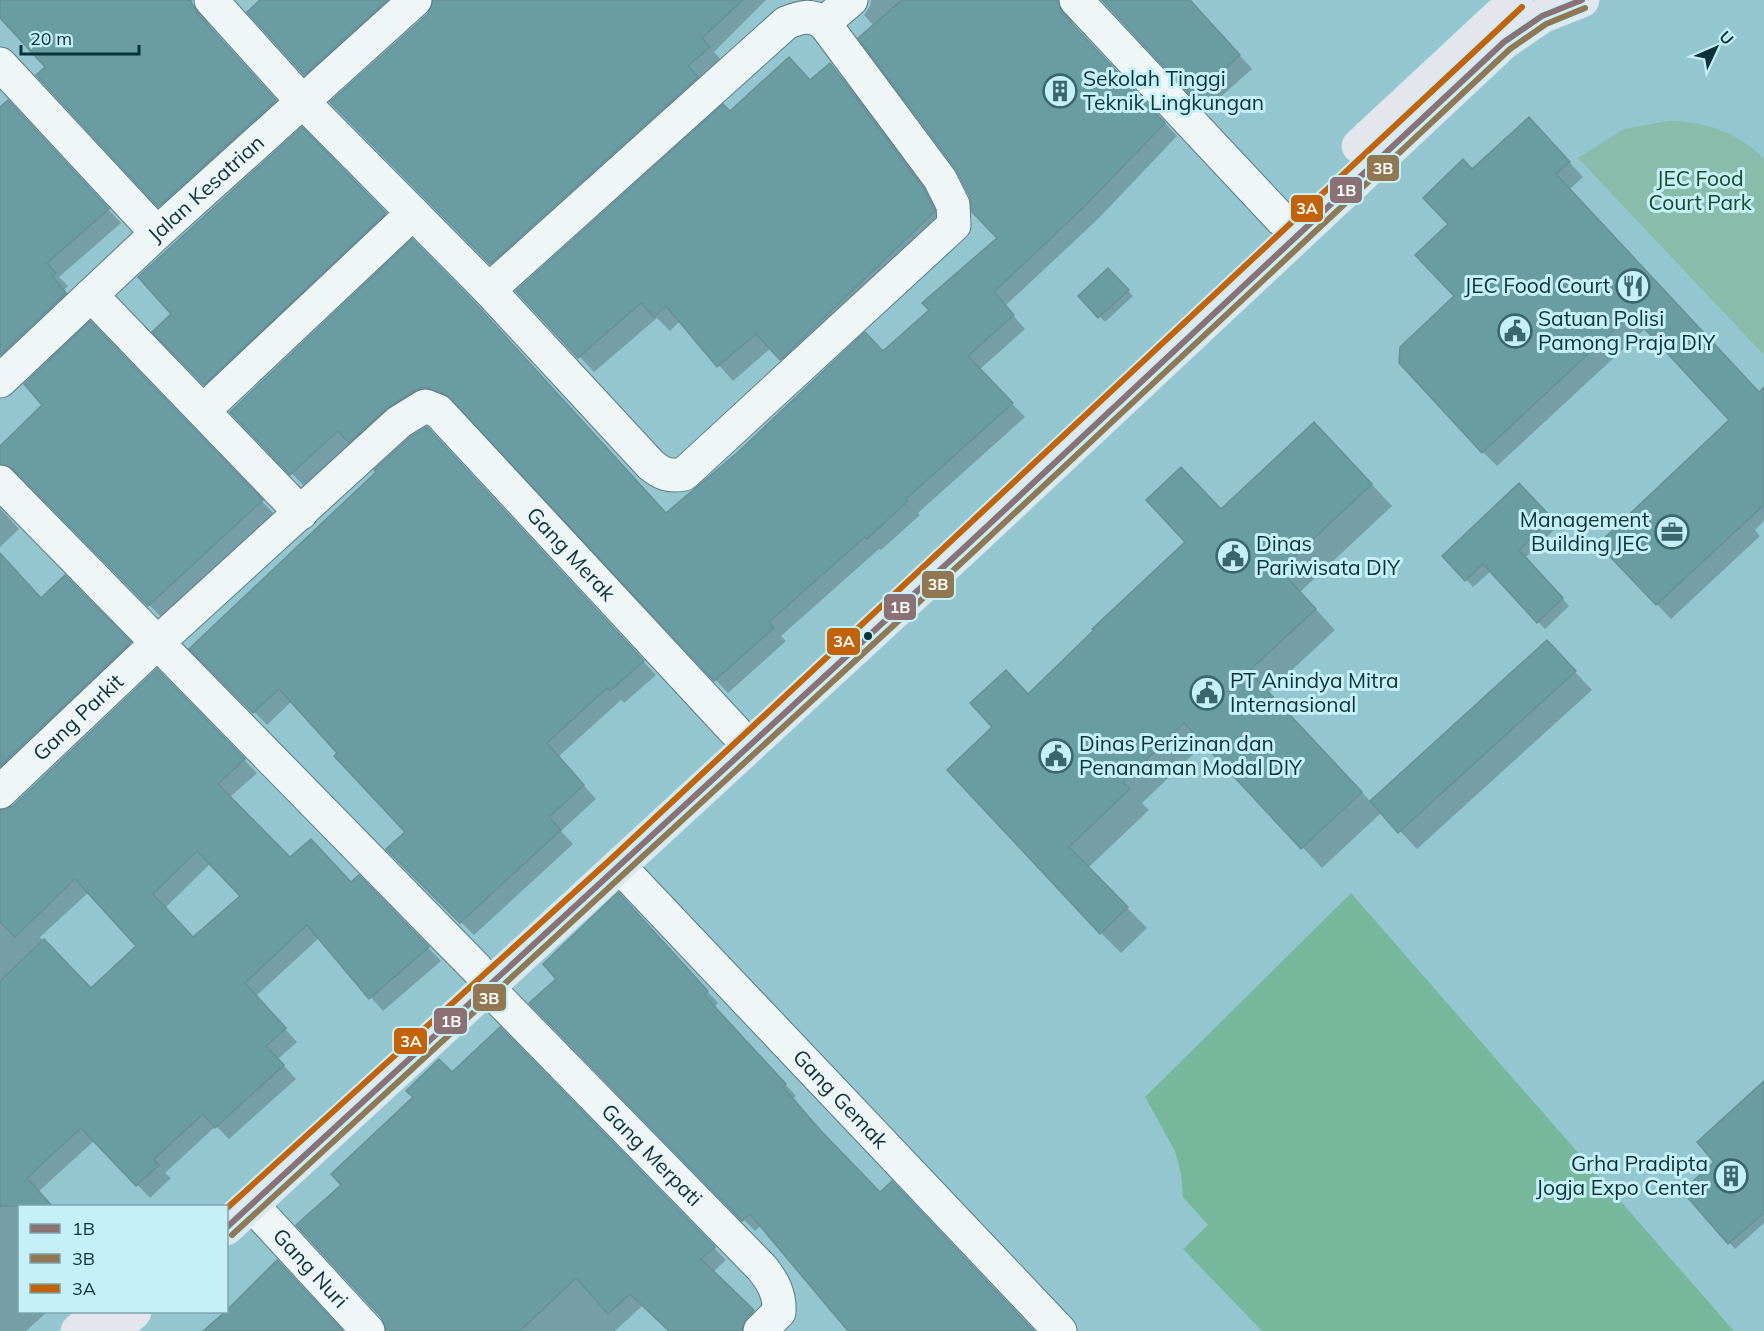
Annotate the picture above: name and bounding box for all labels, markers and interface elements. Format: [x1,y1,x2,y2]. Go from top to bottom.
scale bar [21,18,140,56]
north arrow [1686,18,1746,78]
text: U [1715,26,1738,49]
text: 20 m [30,27,72,50]
place label: Sekolah Tinggi Teknik Lingkungan [1083,65,1264,115]
building icon: Sekolah Tinggi Teknik Lingkungan [1042,73,1078,109]
street label: Jalan Kesatrian [142,129,269,247]
line badge: 3B [1366,154,1400,182]
text: 3B [1373,158,1393,178]
park label: JEC Food Court Park [1649,165,1752,215]
line badge: 1B [1329,176,1363,204]
text: 1B [1336,180,1356,200]
line badge: 3A [1290,194,1324,223]
text: 3A [1296,198,1318,218]
restaurant icon: JEC Food Court [1615,268,1651,304]
place label: JEC Food Court [1464,272,1610,298]
place label: Satuan Polisi Pamong Praja DIY [1538,305,1715,355]
public building icon: Satuan Polisi Pamong Praja DIY [1497,313,1533,349]
street label: Gang Merak [522,501,622,606]
place label: Management Building JEC [1520,506,1649,556]
office icon: Management Building JEC [1654,514,1690,550]
place label: Dinas Pariwisata DIY [1256,530,1400,580]
public building icon: Dinas Pariwisata DIY [1215,538,1251,574]
line badge: 3B [921,570,955,599]
text: 3B [928,574,948,594]
line badge: 1B [883,593,917,621]
text: 1B [890,597,910,617]
line badge: 3A [826,627,861,656]
unlabelled marker [862,630,874,642]
text: 3A [833,631,855,651]
place label: PT Anindya Mitra Internasional [1230,667,1399,717]
street label: Gang Parkit [27,668,128,766]
public building icon: PT Anindya Mitra Internasional [1189,675,1225,711]
place label: Dinas Perizinan dan Penanaman Modal DIY [1079,730,1302,780]
public building icon: Dinas Perizinan dan Penanaman Modal DIY [1038,738,1074,774]
line badge: 3B [472,983,507,1012]
text: 3B [479,988,499,1008]
line badge: 1B [433,1007,468,1035]
text: 1B [441,1011,461,1031]
line badge: 3A [393,1027,428,1055]
text: 3A [400,1031,422,1051]
street label: Gang Gemak [788,1043,894,1154]
street label: Gang Merpati [597,1098,708,1211]
place label: Grha Pradipta Jogja Expo Center [1536,1150,1708,1200]
building icon: Grha Pradipta Jogja Expo Center [1713,1158,1749,1194]
legend [18,1205,228,1313]
text: 1B [72,1217,95,1240]
street label: Gang Nuri [268,1222,354,1313]
text: 3B [72,1247,95,1270]
text: 3A [72,1277,96,1300]

